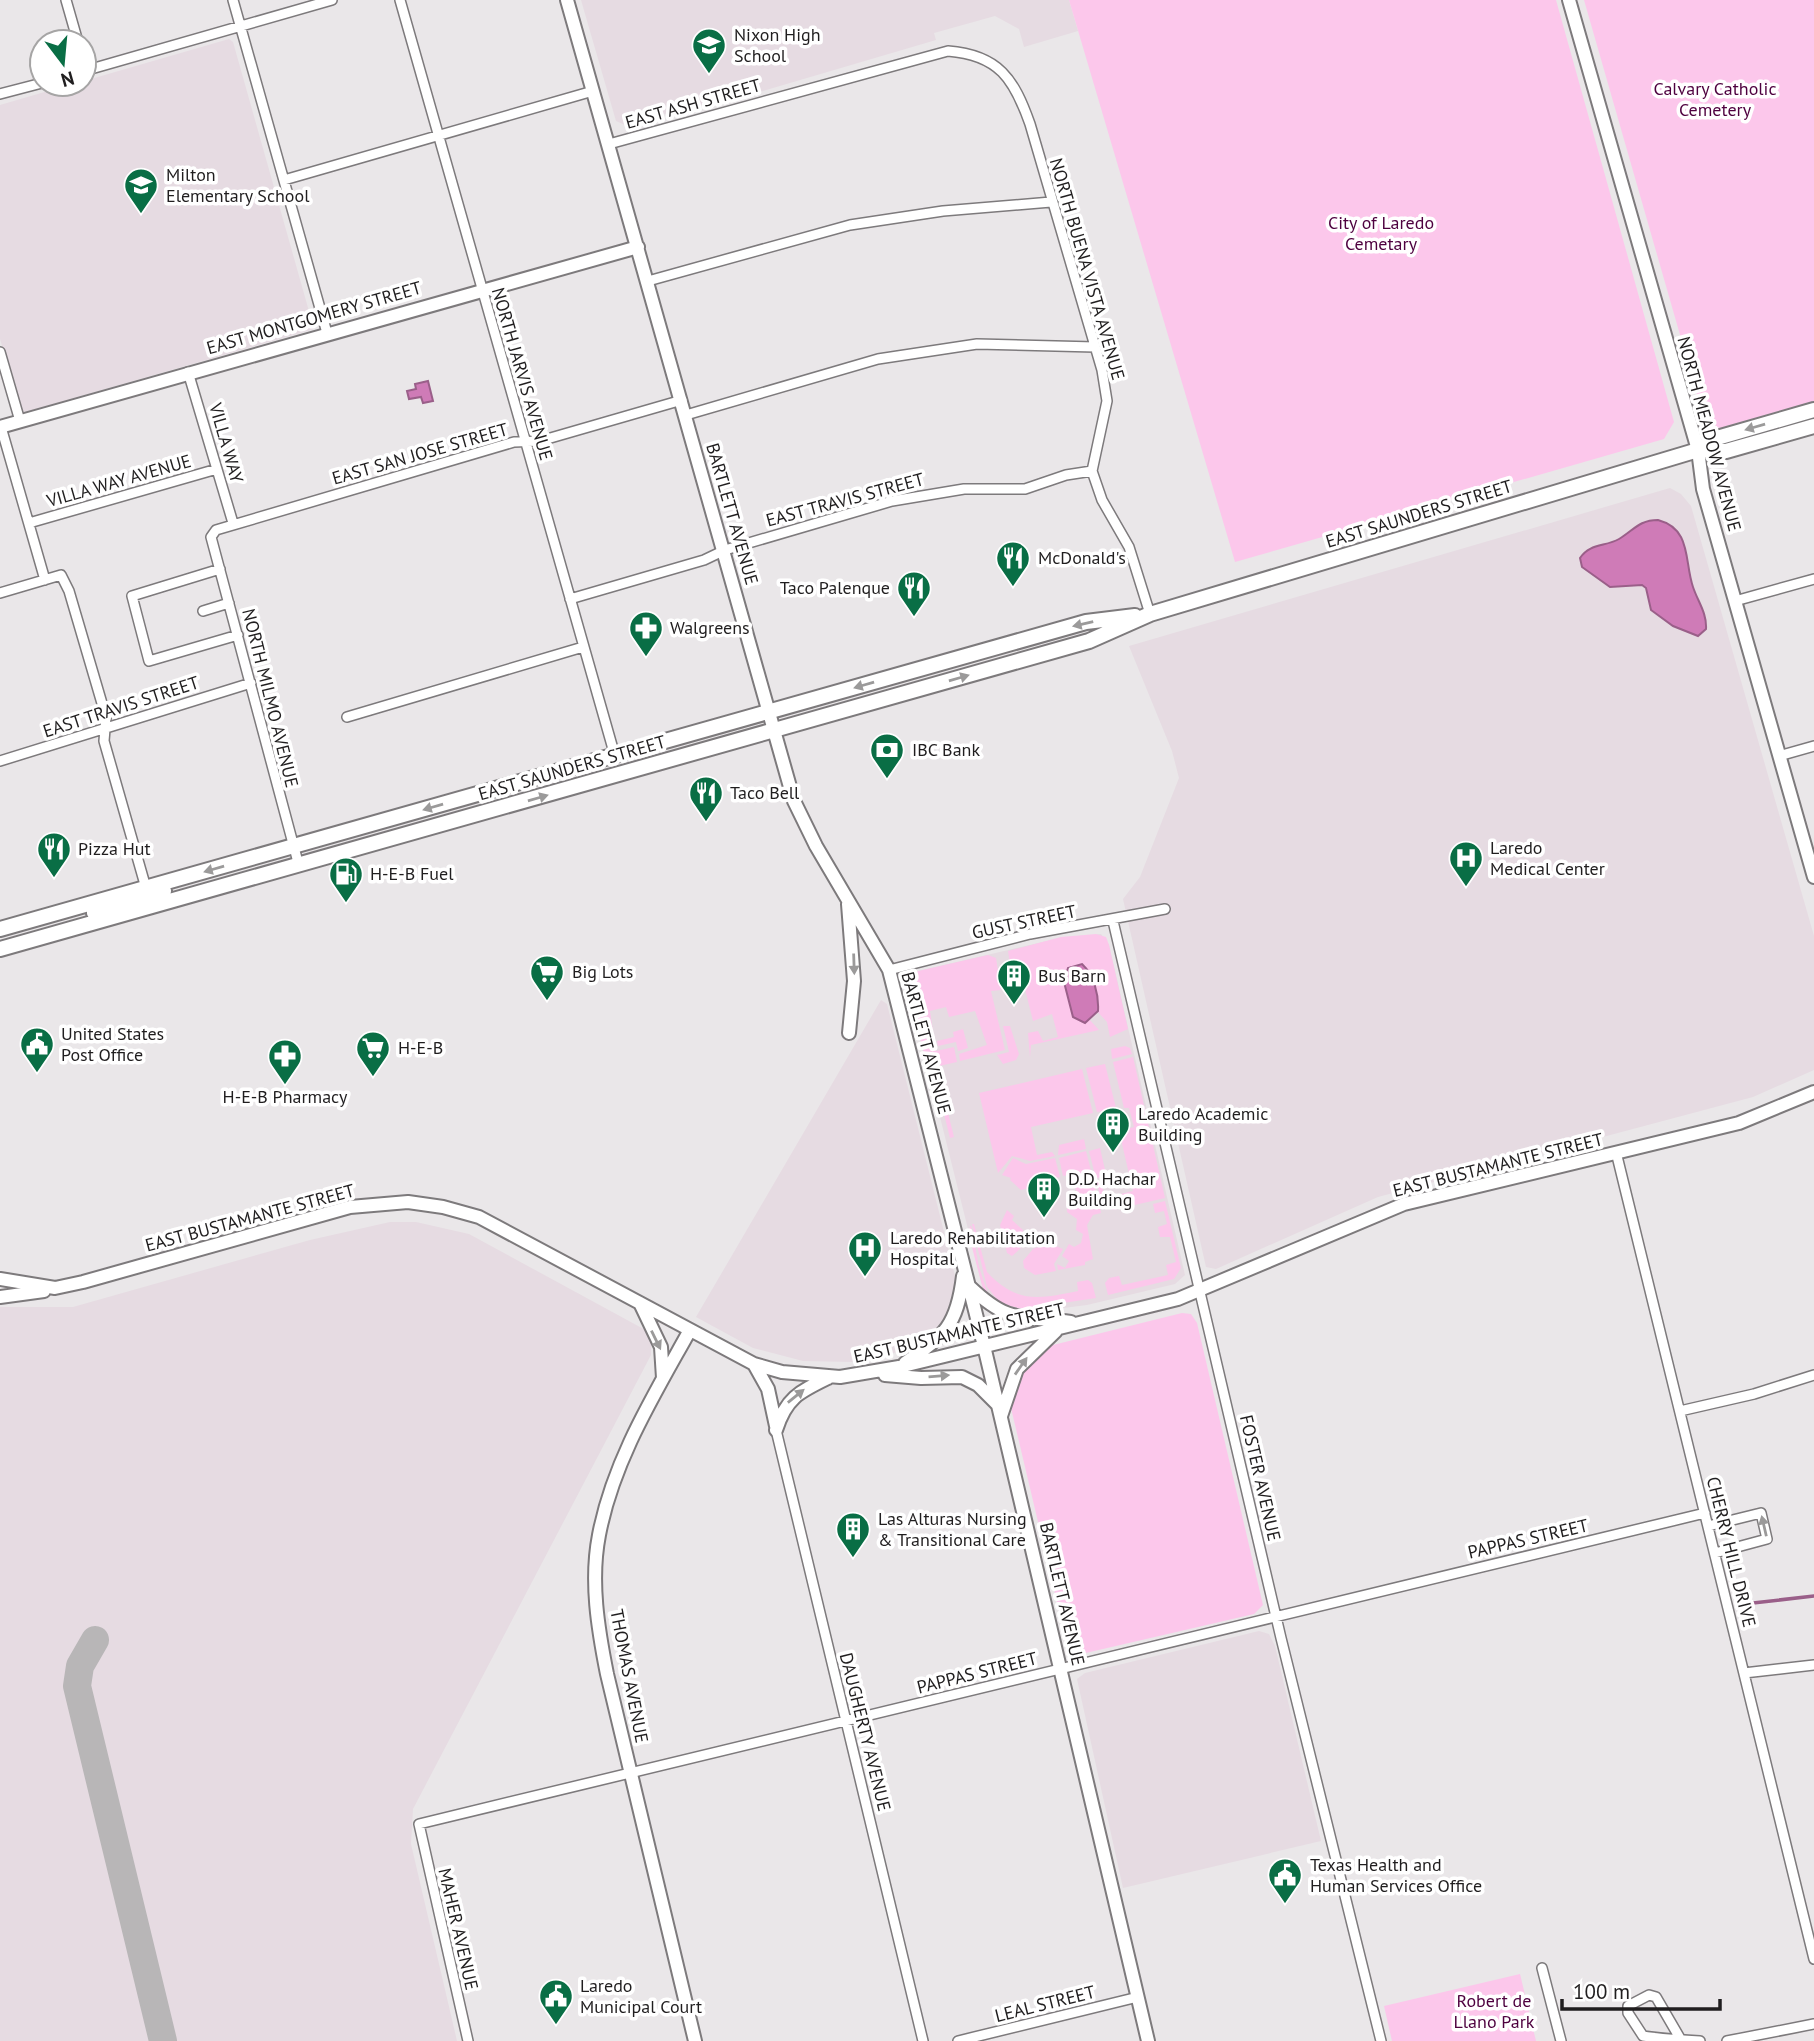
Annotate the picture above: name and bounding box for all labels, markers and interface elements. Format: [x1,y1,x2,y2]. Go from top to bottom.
place label: Nixon High School [734,23,821,67]
school or university icon: Nixon High School [690,26,728,75]
north arrow [28,28,98,98]
text: N [58,66,77,93]
street label: EAST ASH STREET [623,73,763,134]
park label: Calvary Catholic Cemetery [1653,77,1777,121]
street label: NORTH BUENA VISTA AVENUE [1045,155,1130,383]
place label: Milton Elementary School [166,163,310,207]
school or university icon: Milton Elementary School [122,166,160,215]
park label: City of Laredo Cemetary [1328,211,1434,255]
street label: EAST MONTGOMERY STREET [204,276,424,359]
street label: NORTH JARVIS AVENUE [487,285,558,463]
street label: NORTH MEADOW AVENUE [1672,334,1747,534]
street label: VILLA WAY [204,399,249,486]
street label: EAST SAN JOSE STREET [329,417,510,490]
one-way arrow [1744,422,1765,432]
street label: BARTLETT AVENUE [701,440,764,587]
street label: VILLA WAY AVENUE [43,449,194,512]
street label: EAST TRAVIS STREET [763,467,926,532]
street label: EAST SAUNDERS STREET [1323,474,1515,553]
restaurant icon: McDonald's [994,539,1032,588]
place label: McDonald's [1038,546,1126,569]
restaurant icon: Taco Palenque [895,569,933,618]
place label: Taco Palenque [780,576,890,599]
street label: NORTH MILMO AVENUE [237,606,304,790]
pharmacy icon: Walgreens [627,609,665,658]
place label: Walgreens [670,616,750,639]
one-way arrow [1072,618,1094,629]
street label: EAST TRAVIS STREET [40,670,202,743]
one-way arrow [948,673,969,683]
one-way arrow [853,681,874,691]
street label: EAST SAUNDERS STREET [476,730,668,805]
bank icon: IBC Bank [868,731,906,780]
place label: IBC Bank [912,738,980,761]
restaurant icon: Taco Bell [687,774,725,823]
place label: Taco Bell [730,781,800,804]
one-way arrow [527,792,549,803]
one-way arrow [422,803,443,813]
restaurant icon: Pizza Hut [35,830,73,879]
place label: Laredo Medical Center [1490,836,1605,880]
place label: Pizza Hut [78,837,151,860]
hospital icon: Laredo Medical Center [1447,839,1485,888]
fuel station icon: H-E-B Fuel [327,855,365,904]
place label: H-E-B Fuel [370,862,454,885]
one-way arrow [203,865,224,875]
street label: GUST STREET [970,899,1078,944]
supermarket icon: Big Lots [528,953,566,1002]
one-way arrow [848,953,859,975]
building icon: Bus Barn [995,957,1033,1006]
place label: Big Lots [572,960,633,983]
place label: Bus Barn [1038,964,1106,987]
street label: BARTLETT AVENUE [896,969,957,1117]
place label: United States Post Office [61,1022,164,1066]
public building icon: United States Post Office [18,1025,56,1074]
supermarket icon: H-E-B [354,1029,392,1078]
place label: H-E-B [398,1036,443,1059]
pharmacy icon: H-E-B Pharmacy [266,1037,304,1086]
place label: H-E-B Pharmacy [223,1085,348,1108]
place label: Laredo Academic Building [1138,1102,1268,1146]
building icon: Laredo Academic Building [1094,1105,1132,1154]
street label: EAST BUSTAMANTE STREET [1390,1127,1605,1202]
place label: D.D. Hachar Building [1068,1167,1156,1211]
building icon: D.D. Hachar Building [1025,1170,1063,1219]
street label: EAST BUSTAMANTE STREET [143,1178,357,1257]
place label: Laredo Rehabilitation Hospital [890,1226,1055,1270]
hospital icon: Laredo Rehabilitation Hospital [846,1229,884,1278]
street label: EAST BUSTAMANTE STREET [851,1297,1067,1368]
one-way arrow [651,1330,662,1350]
one-way arrow [1014,1356,1027,1376]
one-way arrow [928,1370,950,1381]
one-way arrow [788,1389,805,1404]
street label: FOSTER AVENUE [1235,1413,1286,1543]
street label: CHERRY HILL DRIVE [1702,1474,1761,1630]
place label: Las Alturas Nursing & Transitional Care [878,1507,1027,1551]
building icon: Las Alturas Nursing & Transitional Care [834,1510,872,1559]
street label: PAPPAS STREET [1465,1513,1590,1564]
one-way arrow [1759,1515,1770,1537]
street label: BARTLETT AVENUE [1035,1520,1090,1668]
street label: THOMAS AVENUE [605,1607,654,1745]
street label: PAPPAS STREET [914,1646,1039,1699]
street label: DAUGHERTY AVENUE [835,1650,896,1814]
place label: Texas Health and Human Services Office [1310,1853,1482,1897]
public building icon: Texas Health and Human Services Office [1266,1856,1304,1905]
street label: MAHER AVENUE [433,1866,484,1992]
scale bar [1562,1968,1720,2012]
place label: Laredo Municipal Court [580,1974,702,2018]
public building icon: Laredo Municipal Court [537,1977,575,2026]
text: 100 m [1573,1978,1630,2005]
street label: LEAL STREET [992,1980,1097,2027]
park label: Robert de Llano Park [1454,1989,1535,2033]

